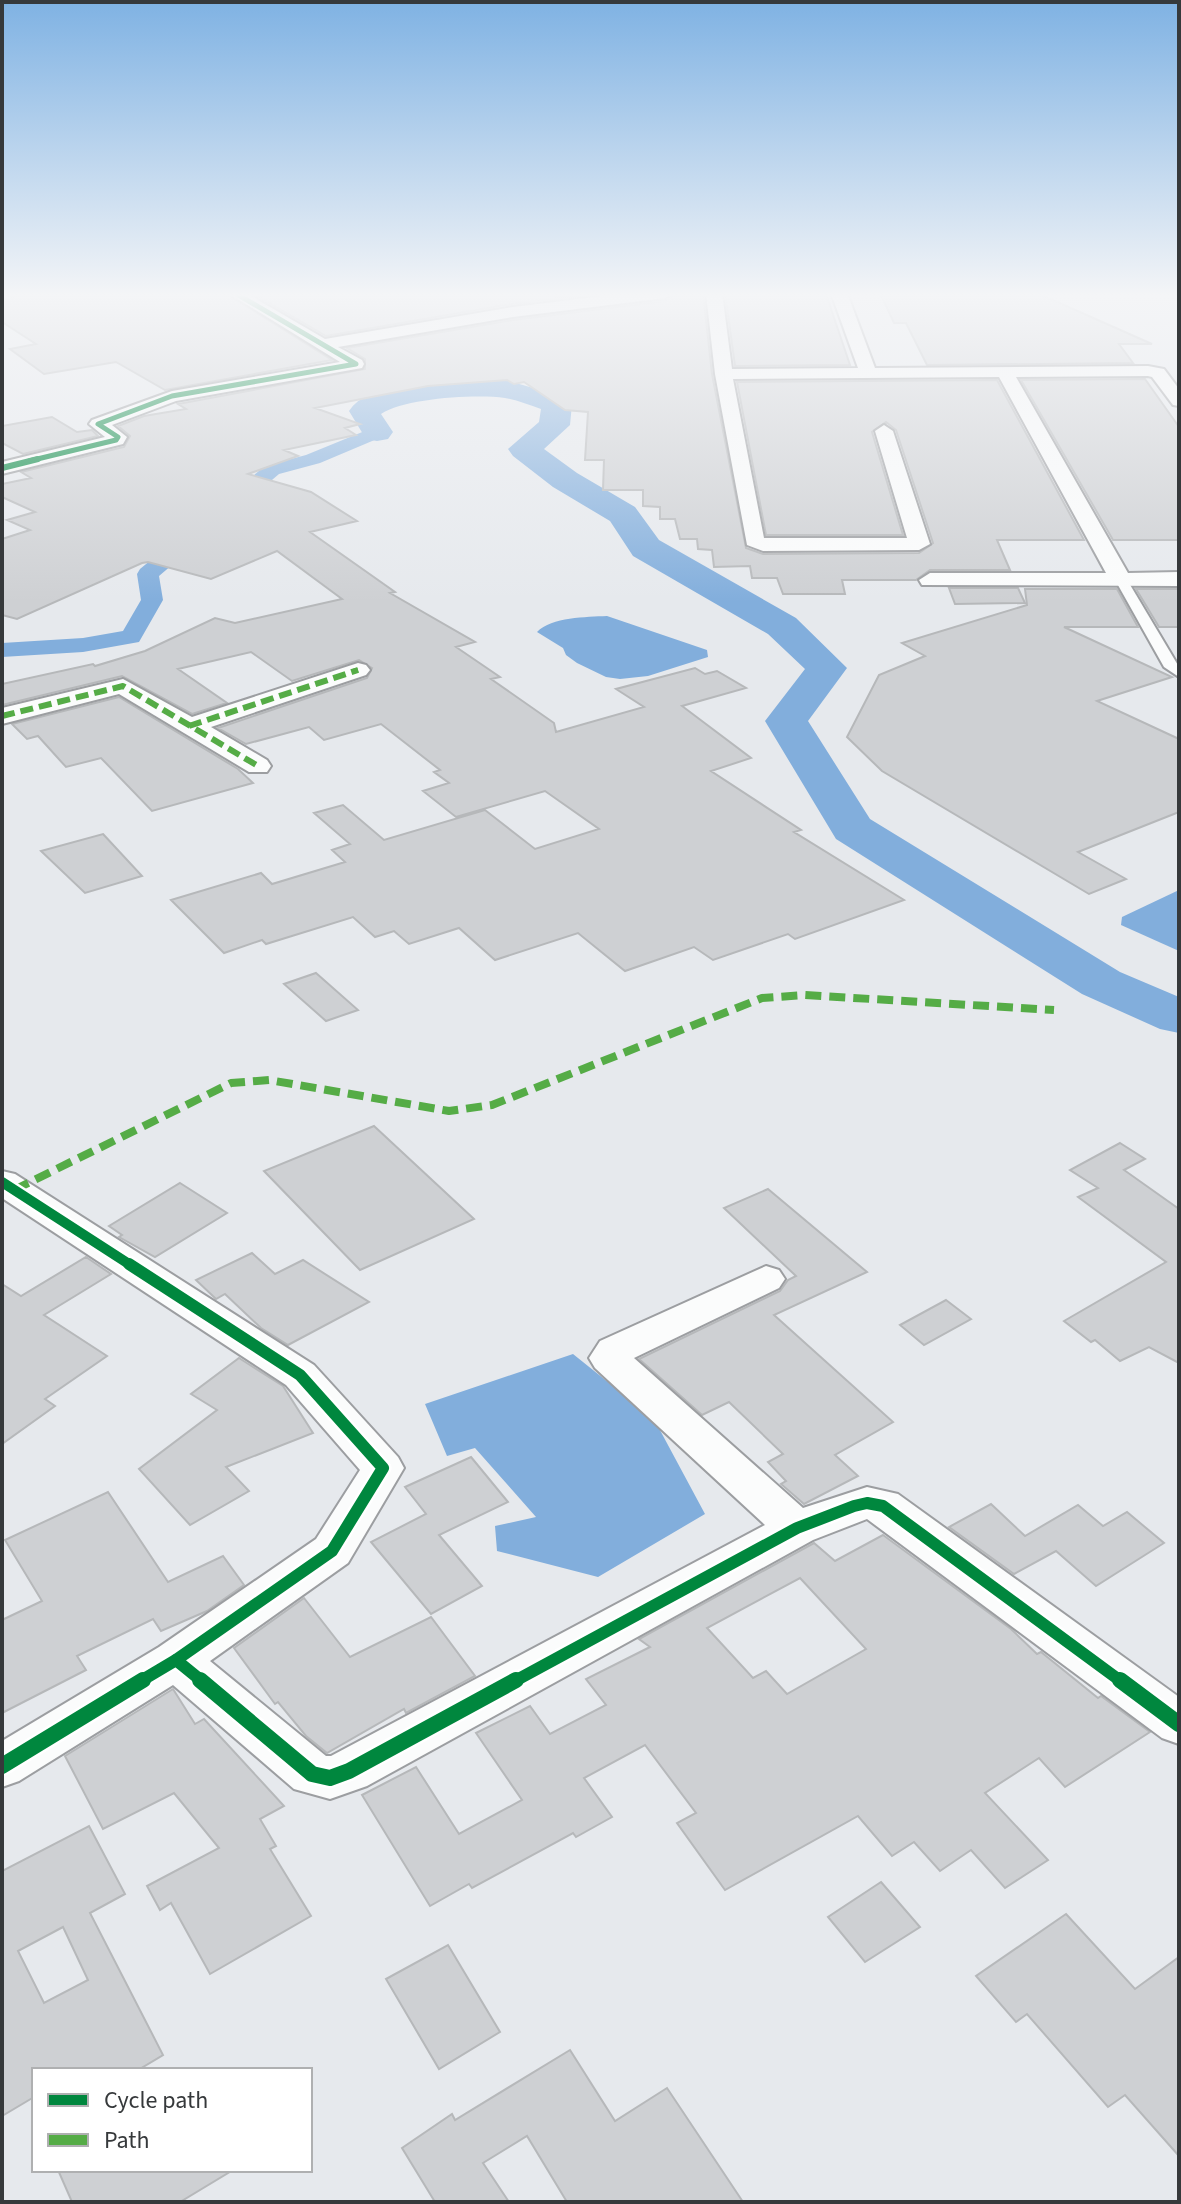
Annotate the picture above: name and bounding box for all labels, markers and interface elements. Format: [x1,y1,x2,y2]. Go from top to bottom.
legend [32,2068,312,2172]
text: Cycle path [104,2083,208,2118]
text: Path [104,2123,150,2158]

